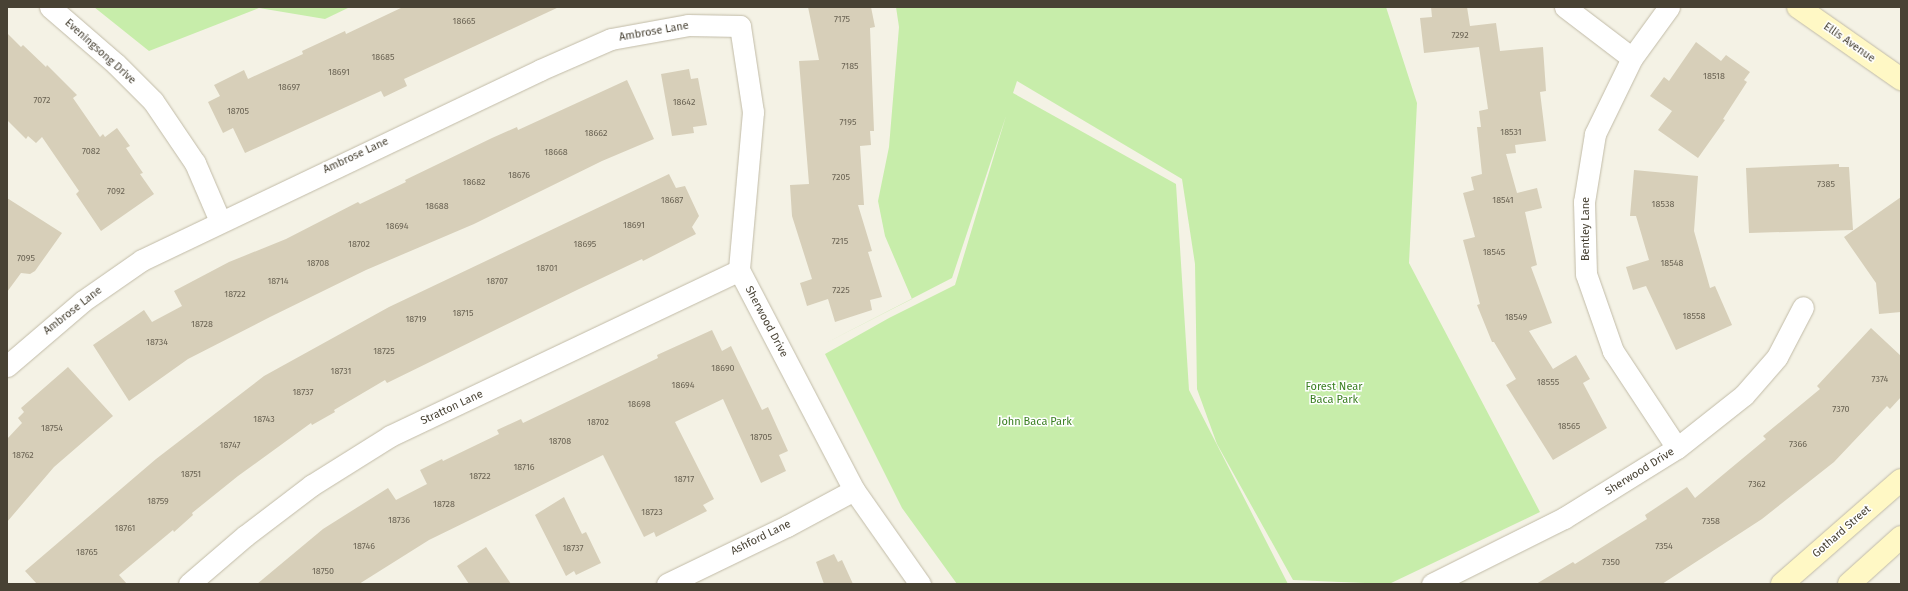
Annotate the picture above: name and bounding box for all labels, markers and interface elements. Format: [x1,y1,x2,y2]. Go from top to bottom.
house number: 7175 [834,14,850,24]
house number: 18665 [453,16,475,26]
street label: Eveningsong Drive [62,17,138,87]
street label: Ambrose Lane [618,19,690,45]
street label: Ellis Avenue [1821,20,1877,66]
house number: 7292 [1451,30,1469,40]
house number: 18685 [371,52,395,62]
house number: 7185 [841,61,859,71]
house number: 18691 [328,67,350,77]
house number: 18518 [1703,71,1725,81]
house number: 18697 [278,82,300,92]
house number: 7072 [33,95,51,105]
house number: 18642 [673,97,695,107]
house number: 18705 [227,106,249,116]
house number: 7195 [840,117,856,127]
house number: 18531 [1500,127,1522,137]
house number: 18662 [585,128,607,138]
street label: Ambrose Lane [321,135,391,177]
house number: 7082 [82,146,100,156]
house number: 18668 [544,147,568,157]
house number: 18676 [508,170,530,180]
house number: 7205 [832,172,850,182]
house number: 18682 [463,177,485,187]
house number: 7385 [1817,179,1835,189]
house number: 7092 [107,186,125,196]
house number: 18687 [661,195,683,205]
house number: 18541 [1492,195,1514,205]
street label: Bentley Lane [1579,197,1593,261]
house number: 18538 [1652,199,1674,209]
house number: 18688 [425,201,449,211]
house number: 18691 [623,220,645,230]
house number: 18694 [386,221,408,231]
house number: 7215 [832,236,848,246]
house number: 18702 [348,239,370,249]
house number: 18695 [574,239,596,249]
house number: 18545 [1483,247,1505,257]
house number: 7095 [17,253,35,263]
house number: 18708 [307,258,329,268]
house number: 18548 [1660,258,1684,268]
house number: 18701 [536,263,558,273]
house number: 18714 [267,276,289,286]
house number: 18707 [486,276,508,286]
street label: Ambrose Lane [41,284,105,338]
street label: Sherwood Drive [742,284,790,360]
house number: 7225 [832,285,850,295]
house number: 18722 [224,289,246,299]
house number: 18715 [453,308,473,318]
house number: 18558 [1683,311,1705,321]
house number: 18549 [1505,312,1527,322]
house number: 18719 [405,314,427,324]
house number: 18728 [191,319,213,329]
house number: 18734 [146,337,168,347]
house number: 18725 [373,346,395,356]
house number: 18690 [711,363,735,373]
house number: 18731 [331,366,351,376]
house number: 7374 [1872,374,1888,384]
house number: 18555 [1537,377,1559,387]
house number: 18694 [672,380,694,390]
park label: Forest Near Baca Park [1305,381,1363,407]
house number: 18737 [292,387,314,397]
street label: Stratton Lane [419,388,485,428]
house number: 18698 [627,399,651,409]
house number: 7370 [1832,404,1850,414]
house number: 18743 [253,414,275,424]
park label: John Baca Park [998,415,1072,429]
house number: 18702 [587,417,609,427]
house number: 18565 [1558,421,1580,431]
house number: 18754 [41,423,63,433]
house number: 18705 [750,432,772,442]
house number: 18708 [549,436,571,446]
house number: 7366 [1789,439,1807,449]
house number: 18747 [220,440,240,450]
street label: Sherwood Drive [1603,446,1677,498]
house number: 18762 [12,450,34,460]
house number: 18716 [513,462,535,472]
house number: 18751 [181,469,201,479]
house number: 18722 [469,471,491,481]
house number: 18717 [674,474,694,484]
house number: 7362 [1748,479,1766,489]
house number: 18759 [147,496,169,506]
house number: 18728 [433,499,455,509]
street label: Gothard Street [1810,503,1874,561]
house number: 18723 [641,507,663,517]
house number: 18736 [388,515,410,525]
house number: 7358 [1702,516,1720,526]
street label: Ashford Lane [729,518,793,558]
house number: 18761 [115,523,135,533]
house number: 18746 [353,541,375,551]
house number: 7354 [1655,541,1673,551]
house number: 18737 [562,543,584,553]
house number: 18765 [76,547,98,557]
house number: 7350 [1602,557,1620,567]
house number: 18750 [312,566,334,576]

